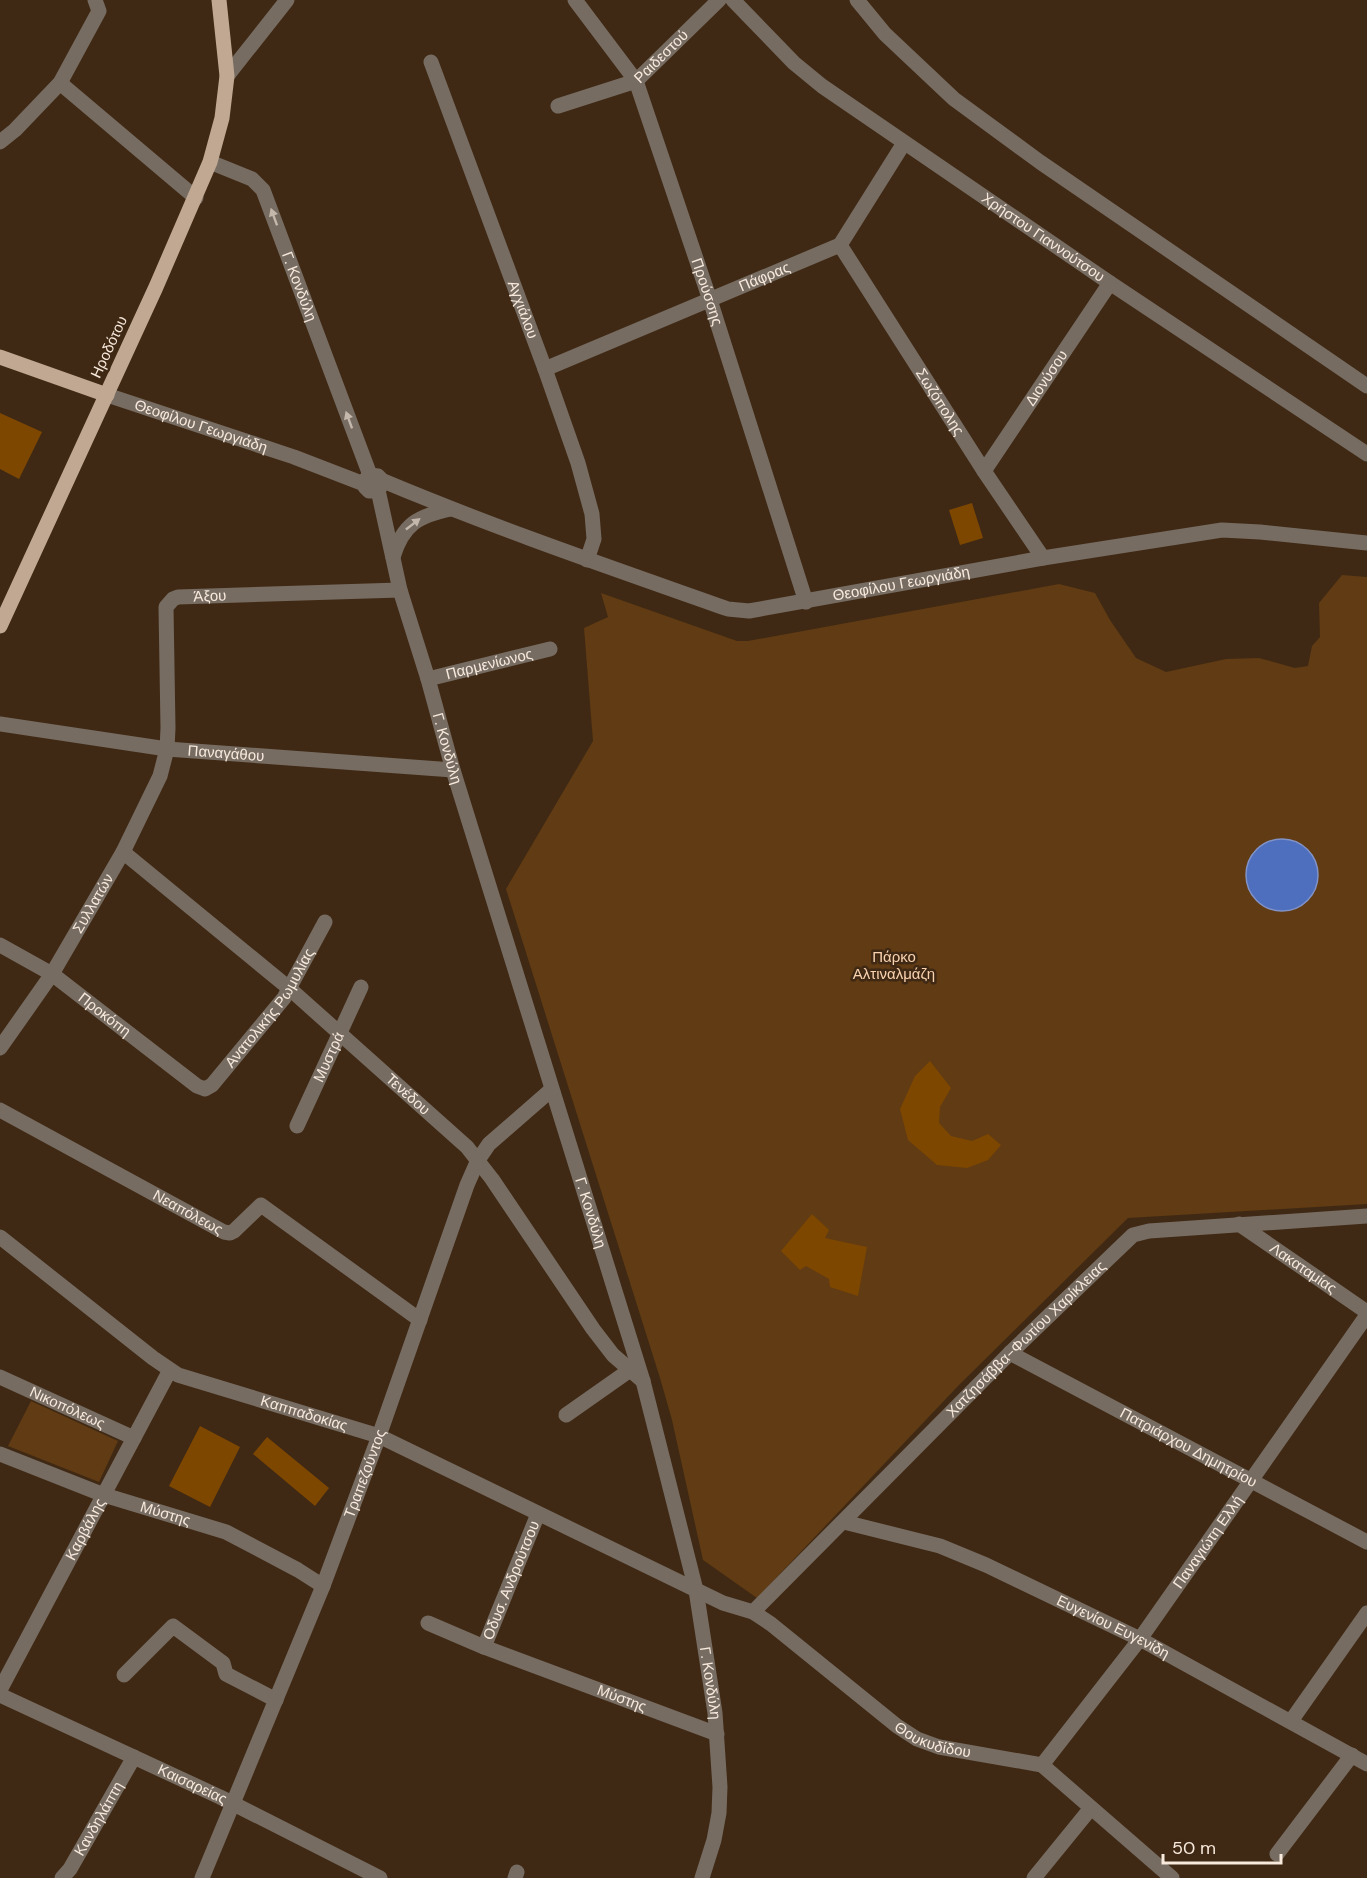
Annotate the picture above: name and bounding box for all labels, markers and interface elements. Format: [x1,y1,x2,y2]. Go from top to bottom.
street label: Ραιδεστού [630,25,693,88]
street label: Χρήστου Γιαννούτσου [978,188,1109,287]
one-way arrow [269,208,279,226]
street label: Γ. Κονδύλη [277,249,321,324]
street label: Προύσσης [687,256,728,328]
street label: Πάφρας [736,257,793,296]
street label: Αγχιάλου [503,277,543,342]
street label: Ηροδότου [86,313,132,381]
street label: Διονύσου [1020,346,1072,410]
street label: Σωζόπολης [911,365,969,439]
street label: Θεοφίλου Γεωργιάδη [132,395,270,458]
one-way arrow [344,411,354,429]
one-way arrow [405,518,421,531]
street label: Θεοφίλου Γεωργιάδη [831,561,971,606]
street label: Άξου [193,585,227,607]
street label: Παρμενίωνος [444,644,535,684]
street label: Γ. Κονδύλη [428,710,467,787]
street label: Παναγάθου [187,741,265,766]
street label: Συλλατών [68,870,118,937]
street label: Ανατολικής Ρωμυλίας [220,945,319,1072]
park label: Πάρκο Αλτιναλμάζη [853,947,935,984]
street label: Προκόπη [74,988,135,1041]
street label: Μυστρά [309,1028,349,1085]
street label: Τενέδου [381,1069,434,1119]
street label: Γ. Κονδύλη [570,1175,611,1251]
street label: Νεαπόλεως [149,1185,227,1240]
street label: Λακαταμίας [1266,1238,1341,1298]
street label: Χατζησάββα-Φωτίου Χαρίκλειας [942,1256,1110,1422]
street label: Νικοπόλεως [26,1382,108,1433]
street label: Καππαδοκίας [258,1391,350,1436]
street label: Πατριάρχου Δημητρίου [1117,1403,1261,1492]
street label: Τραπεζούντος [339,1426,391,1521]
street label: Παναγιώτη Ελλή [1168,1491,1248,1593]
street label: Καρβάλης [61,1495,110,1564]
street label: Μύστης [138,1497,193,1531]
street label: Οδυσ. Ανδρούτσου [478,1518,544,1643]
street label: Ευγενίου Ευγενίδη [1053,1590,1173,1663]
street label: Γ. Κονδύλη [695,1645,725,1720]
street label: Μύστης [594,1680,649,1717]
street label: Θουκυδίδου [891,1717,972,1762]
street label: Καισαρείας [154,1759,230,1809]
street label: Κανδηλάπτη [70,1778,128,1860]
scale bar [1163,1827,1282,1865]
text: 50 m [1172,1836,1216,1860]

